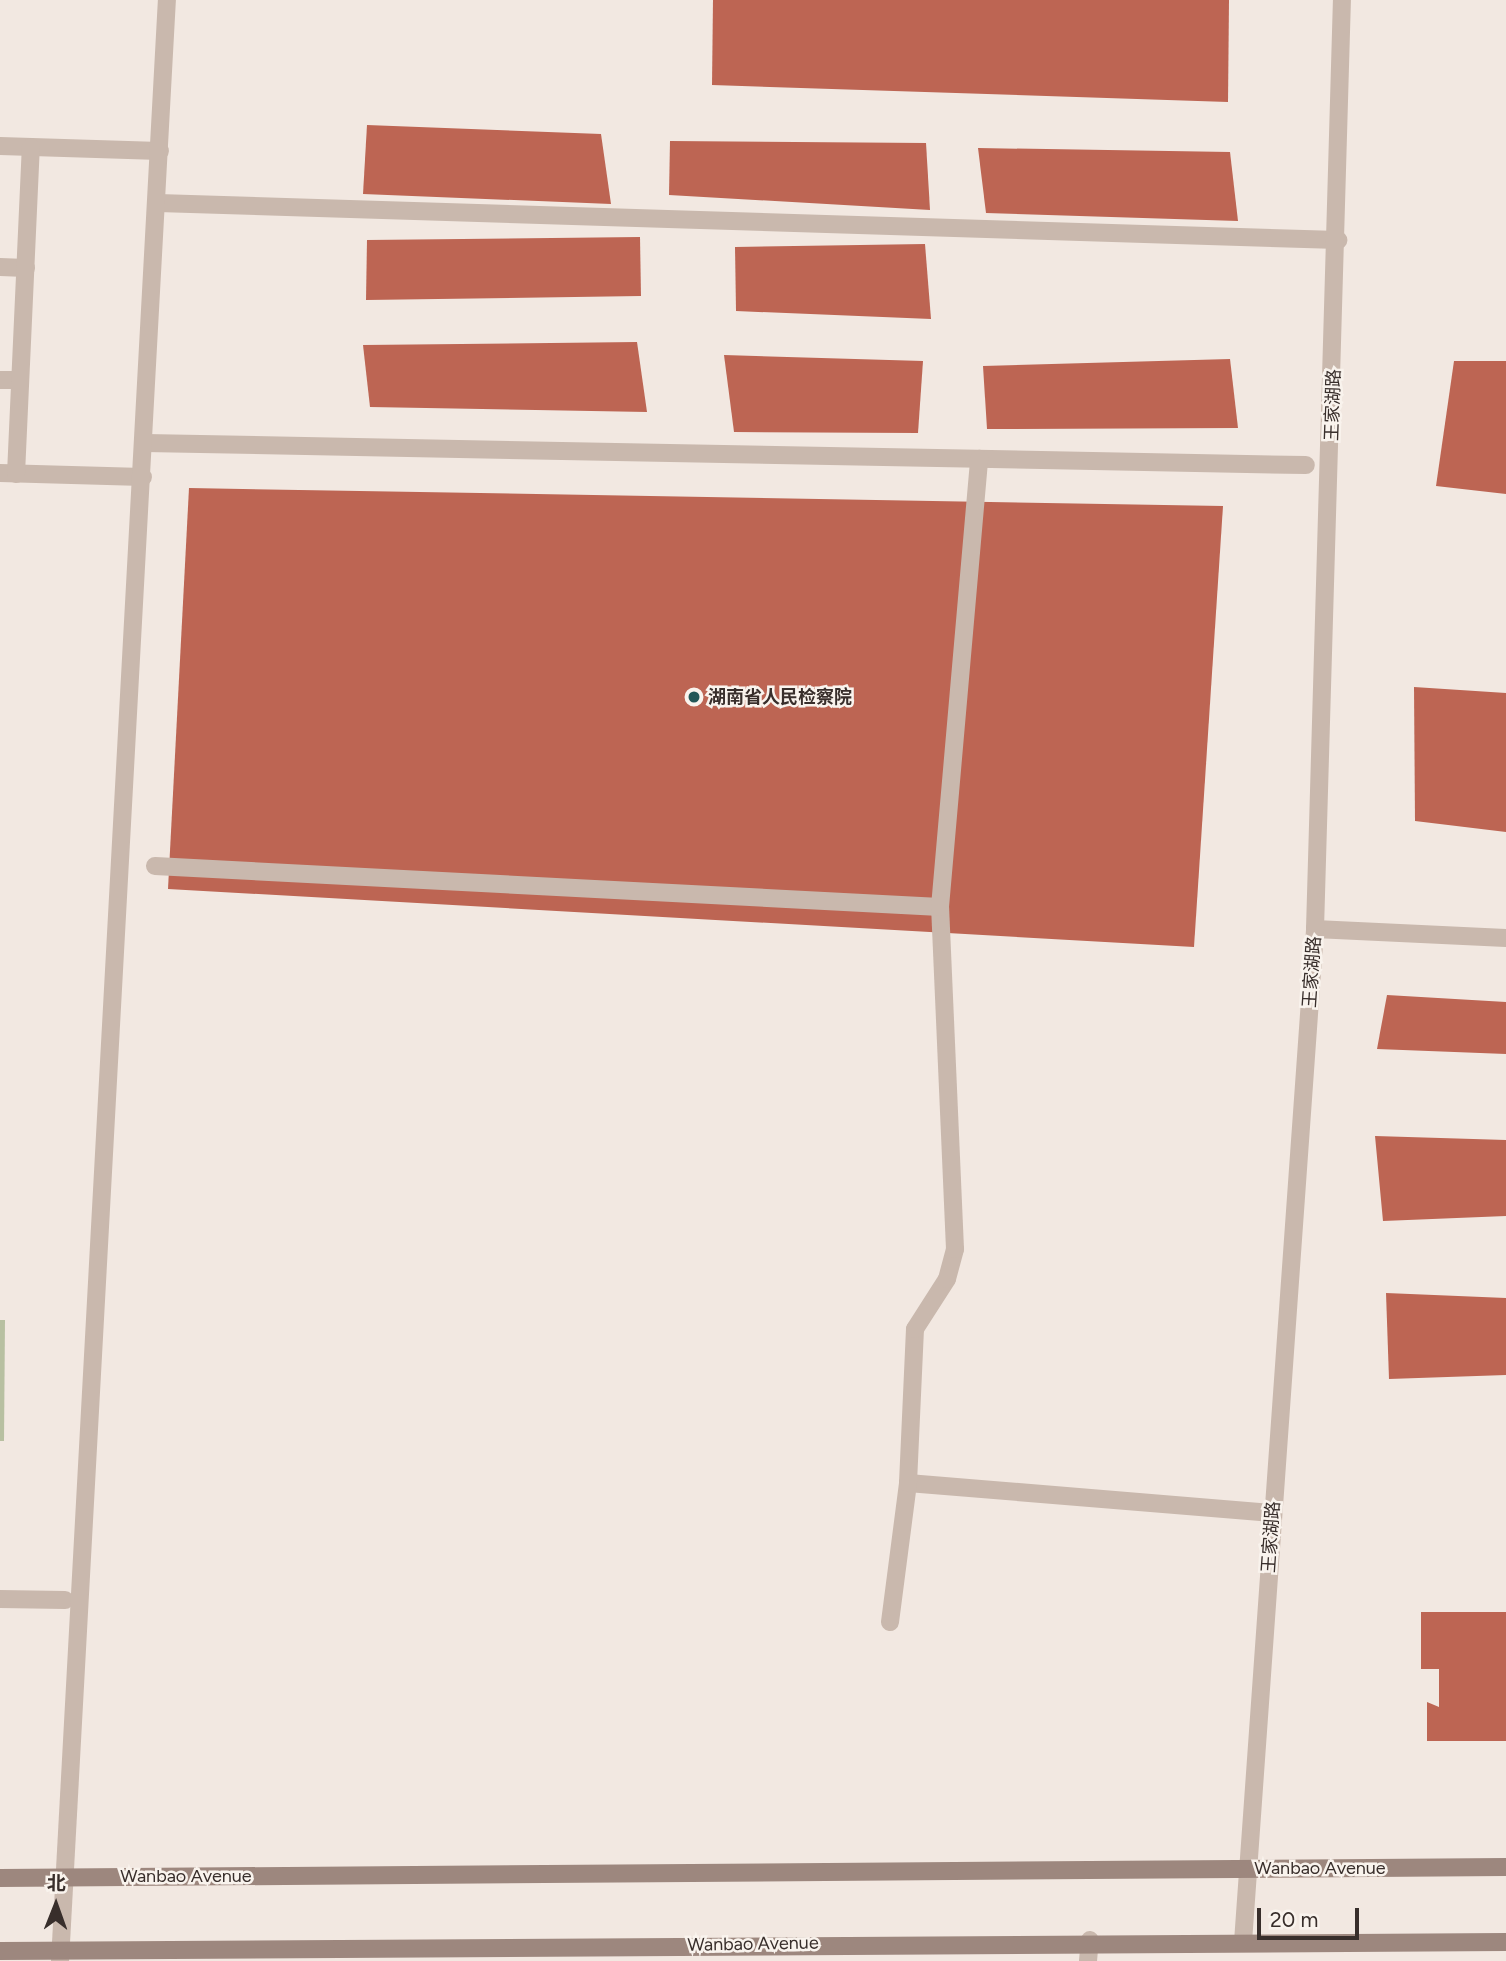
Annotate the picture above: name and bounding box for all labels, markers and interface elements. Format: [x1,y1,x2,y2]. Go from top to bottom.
street label: 王家湖路 [1321,369,1345,441]
place label: 湖南省人民检察院 [708,686,852,708]
marker: 湖南省人民检察院 [686,689,702,705]
street label: 王家湖路 [1299,935,1325,1009]
street label: 王家湖路 [1258,1500,1284,1574]
street label: Wanbao Avenue [1254,1857,1386,1879]
street label: Wanbao Avenue [120,1865,252,1887]
north arrow [21,1870,91,1940]
text: 北 [47,1872,66,1895]
scale bar [1261,1895,1362,1939]
text: 20 m [1270,1907,1318,1932]
street label: Wanbao Avenue [687,1932,819,1956]

